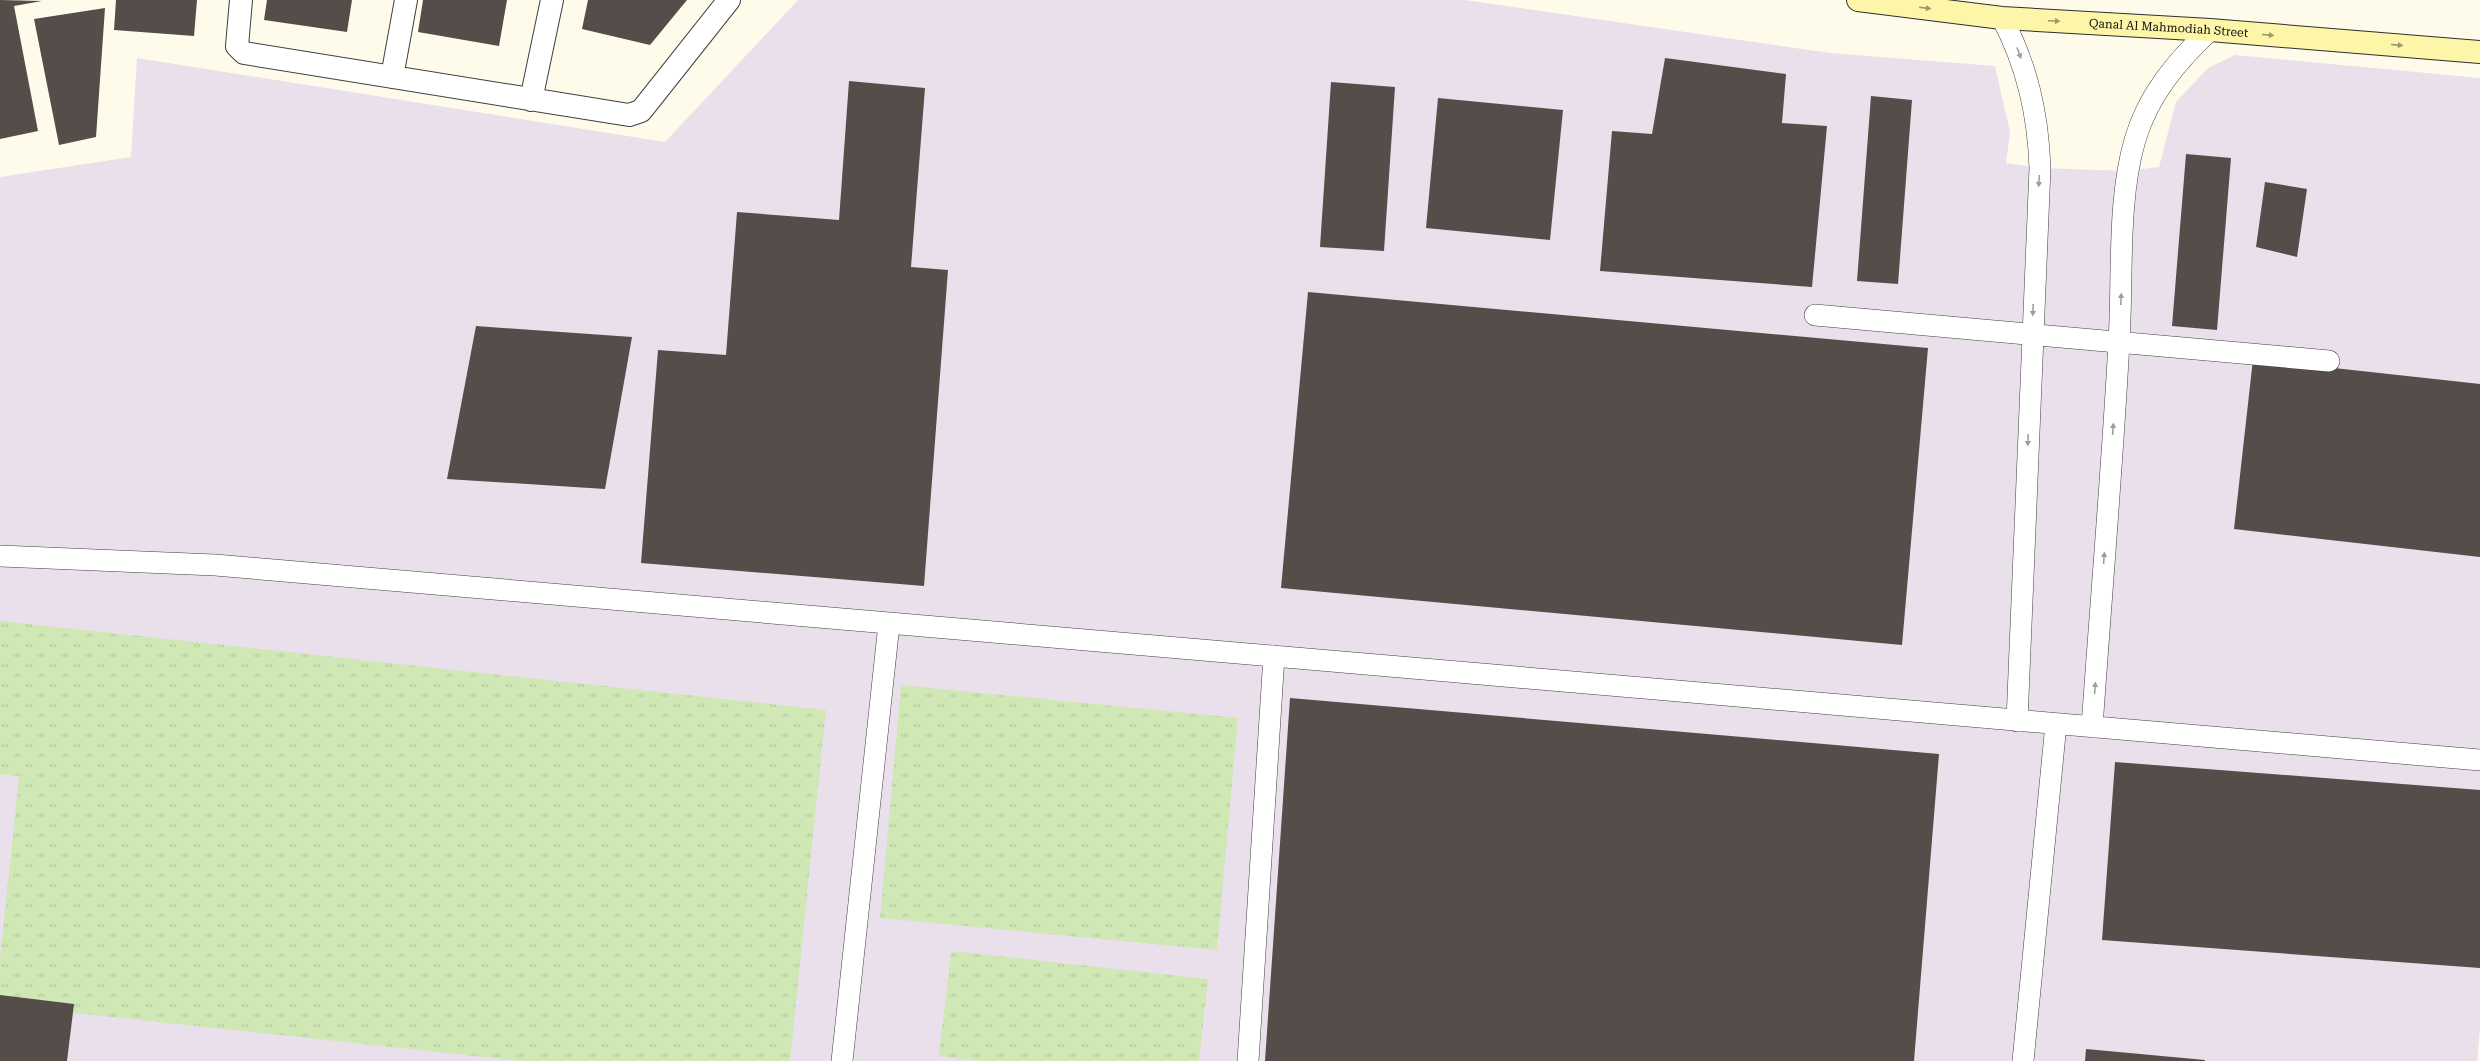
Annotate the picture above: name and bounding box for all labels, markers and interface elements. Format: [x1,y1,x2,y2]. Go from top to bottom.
one-way arrow [1919,5,1931,12]
street label: Qanal Al Mahmodiah Street [2088,16,2249,40]
one-way arrow [2048,18,2060,25]
one-way arrow [2262,32,2274,38]
one-way arrow [2391,42,2403,49]
one-way arrow [2016,48,2022,60]
one-way arrow [2035,175,2042,187]
one-way arrow [2118,292,2124,305]
one-way arrow [2030,304,2036,317]
one-way arrow [2110,423,2117,435]
one-way arrow [2024,434,2031,446]
one-way arrow [2101,552,2108,564]
one-way arrow [2091,682,2098,694]

